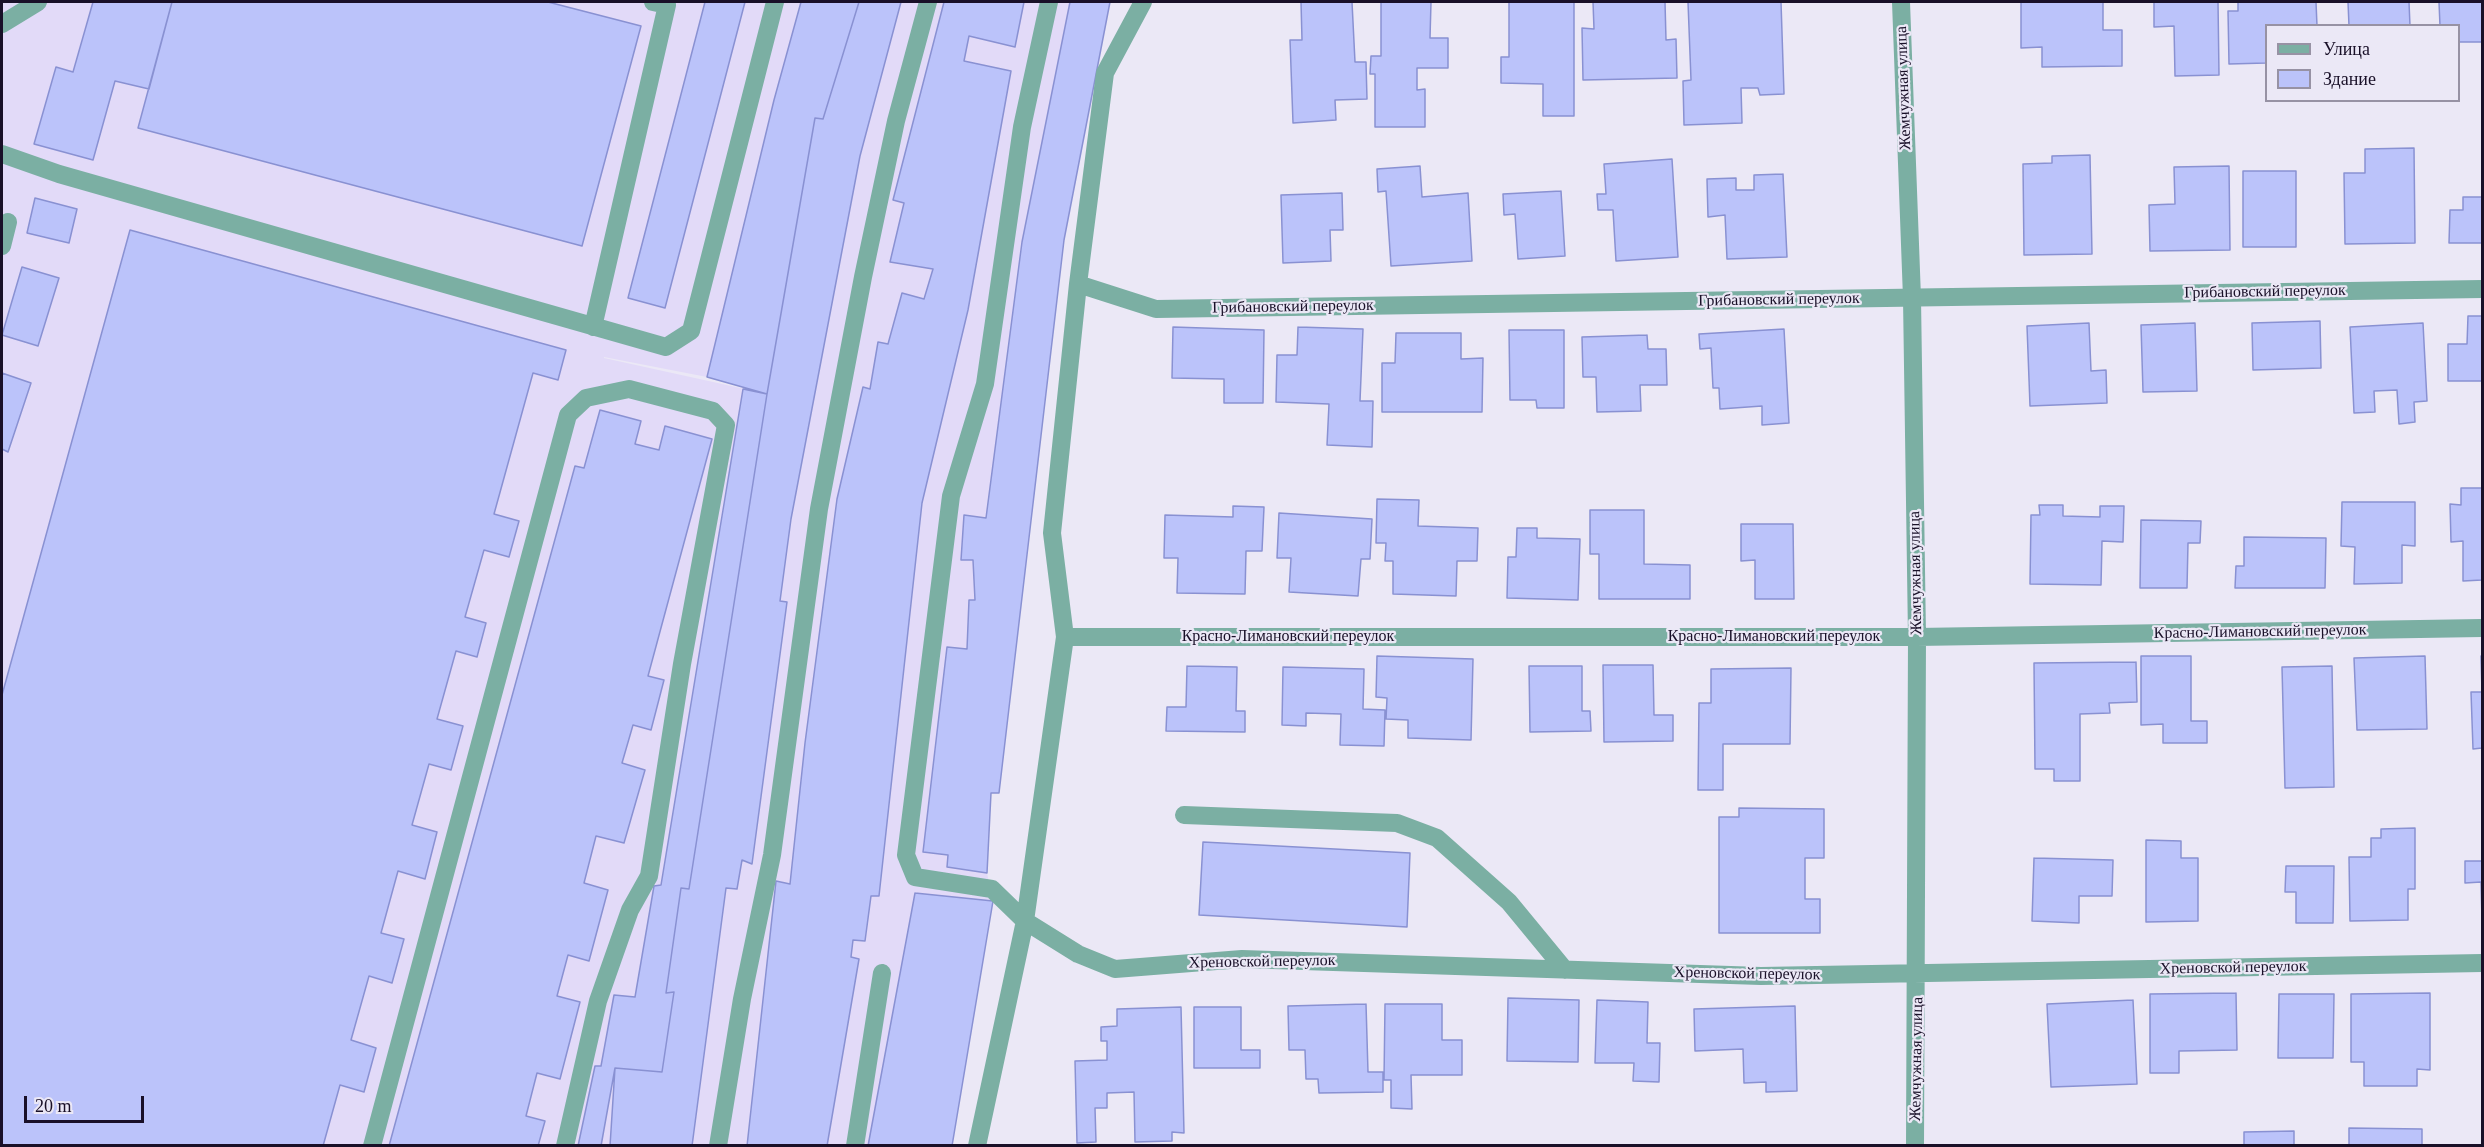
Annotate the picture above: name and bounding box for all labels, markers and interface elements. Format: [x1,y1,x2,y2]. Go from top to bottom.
legend [2265,24,2460,102]
street label: Жемчужная улица [1892,26,1916,150]
text: Улица [2323,39,2370,59]
text: Здание [2323,69,2376,89]
street label: Грибановский переулок [2184,281,2346,303]
street label: Грибановский переулок [1698,289,1860,311]
street label: Грибановский переулок [1212,296,1374,318]
street label: Жемчужная улица [1905,511,1927,635]
street label: Красно-Лимановский переулок [2153,621,2367,643]
street label: Красно-Лимановский переулок [1182,627,1394,647]
street label: Красно-Лимановский переулок [1668,627,1880,647]
street label: Хреновской переулок [1188,951,1336,973]
street label: Хреновской переулок [2159,957,2307,979]
street label: Хреновской переулок [1673,963,1821,985]
street label: Жемчужная улица [1906,997,1928,1121]
scale bar [27,1084,147,1122]
text: 20 m [35,1096,72,1116]

